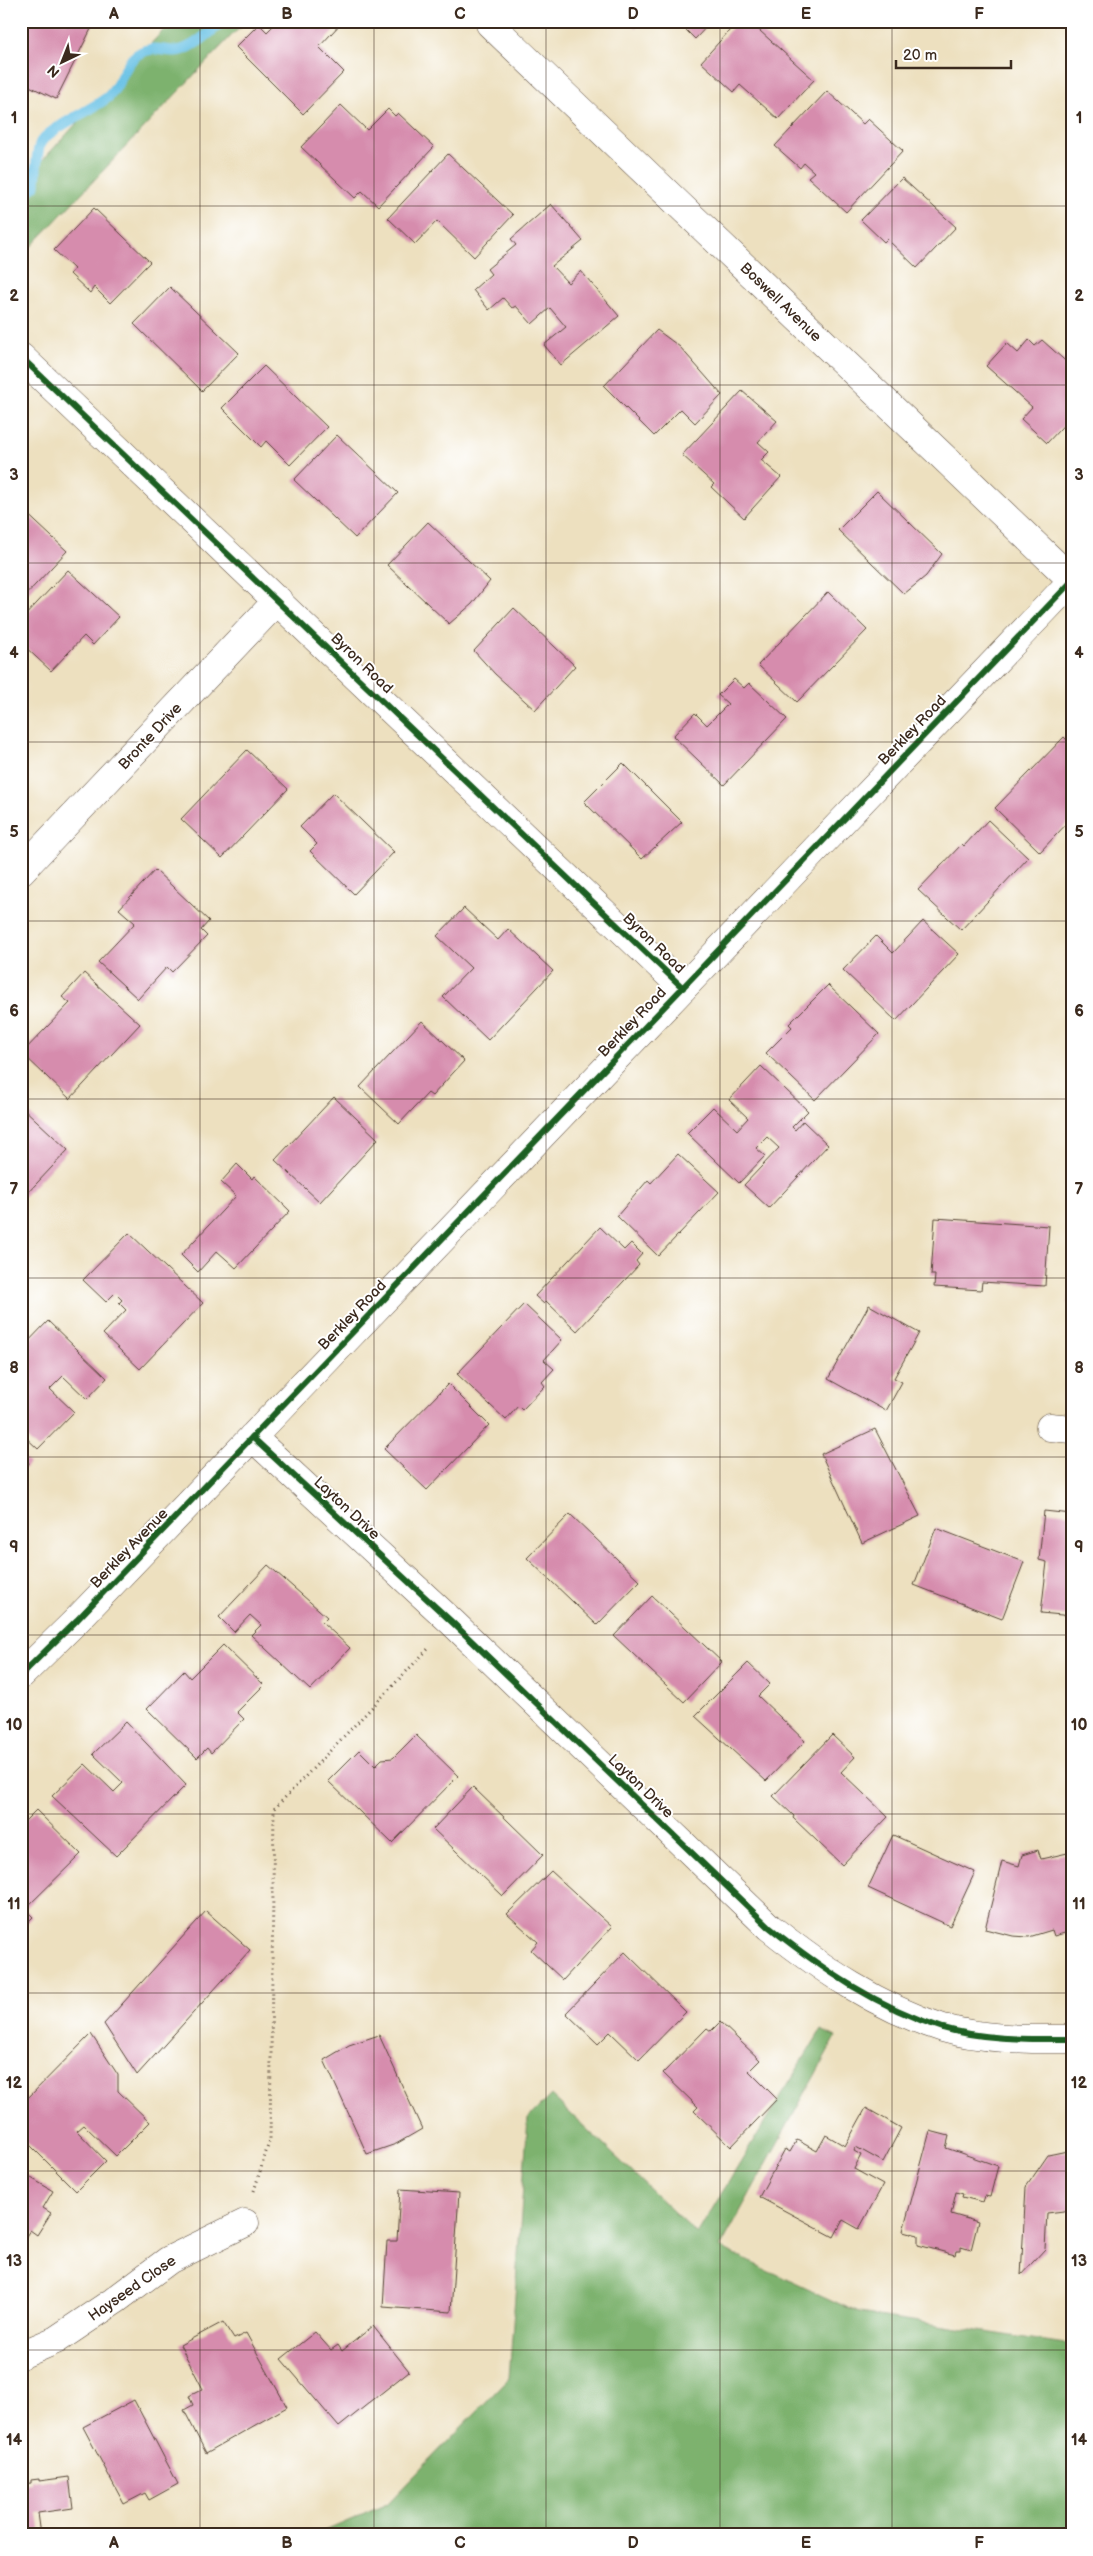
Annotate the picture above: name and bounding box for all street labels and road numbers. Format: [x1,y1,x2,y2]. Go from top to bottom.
street label: Boswell Avenue [736,259,825,346]
street label: Byron Road [326,629,397,698]
street label: Berkley Road [874,691,950,769]
street label: Bronte Drive [115,699,186,774]
street label: Byron Road [618,909,689,978]
street label: Berkley Road [594,983,670,1061]
street label: Berkley Road [314,1276,390,1354]
street label: Layton Drive [309,1473,384,1544]
street label: Berkley Avenue [86,1504,172,1592]
street label: Layton Drive [604,1750,677,1822]
street label: Hayseed Close [85,2251,180,2326]

